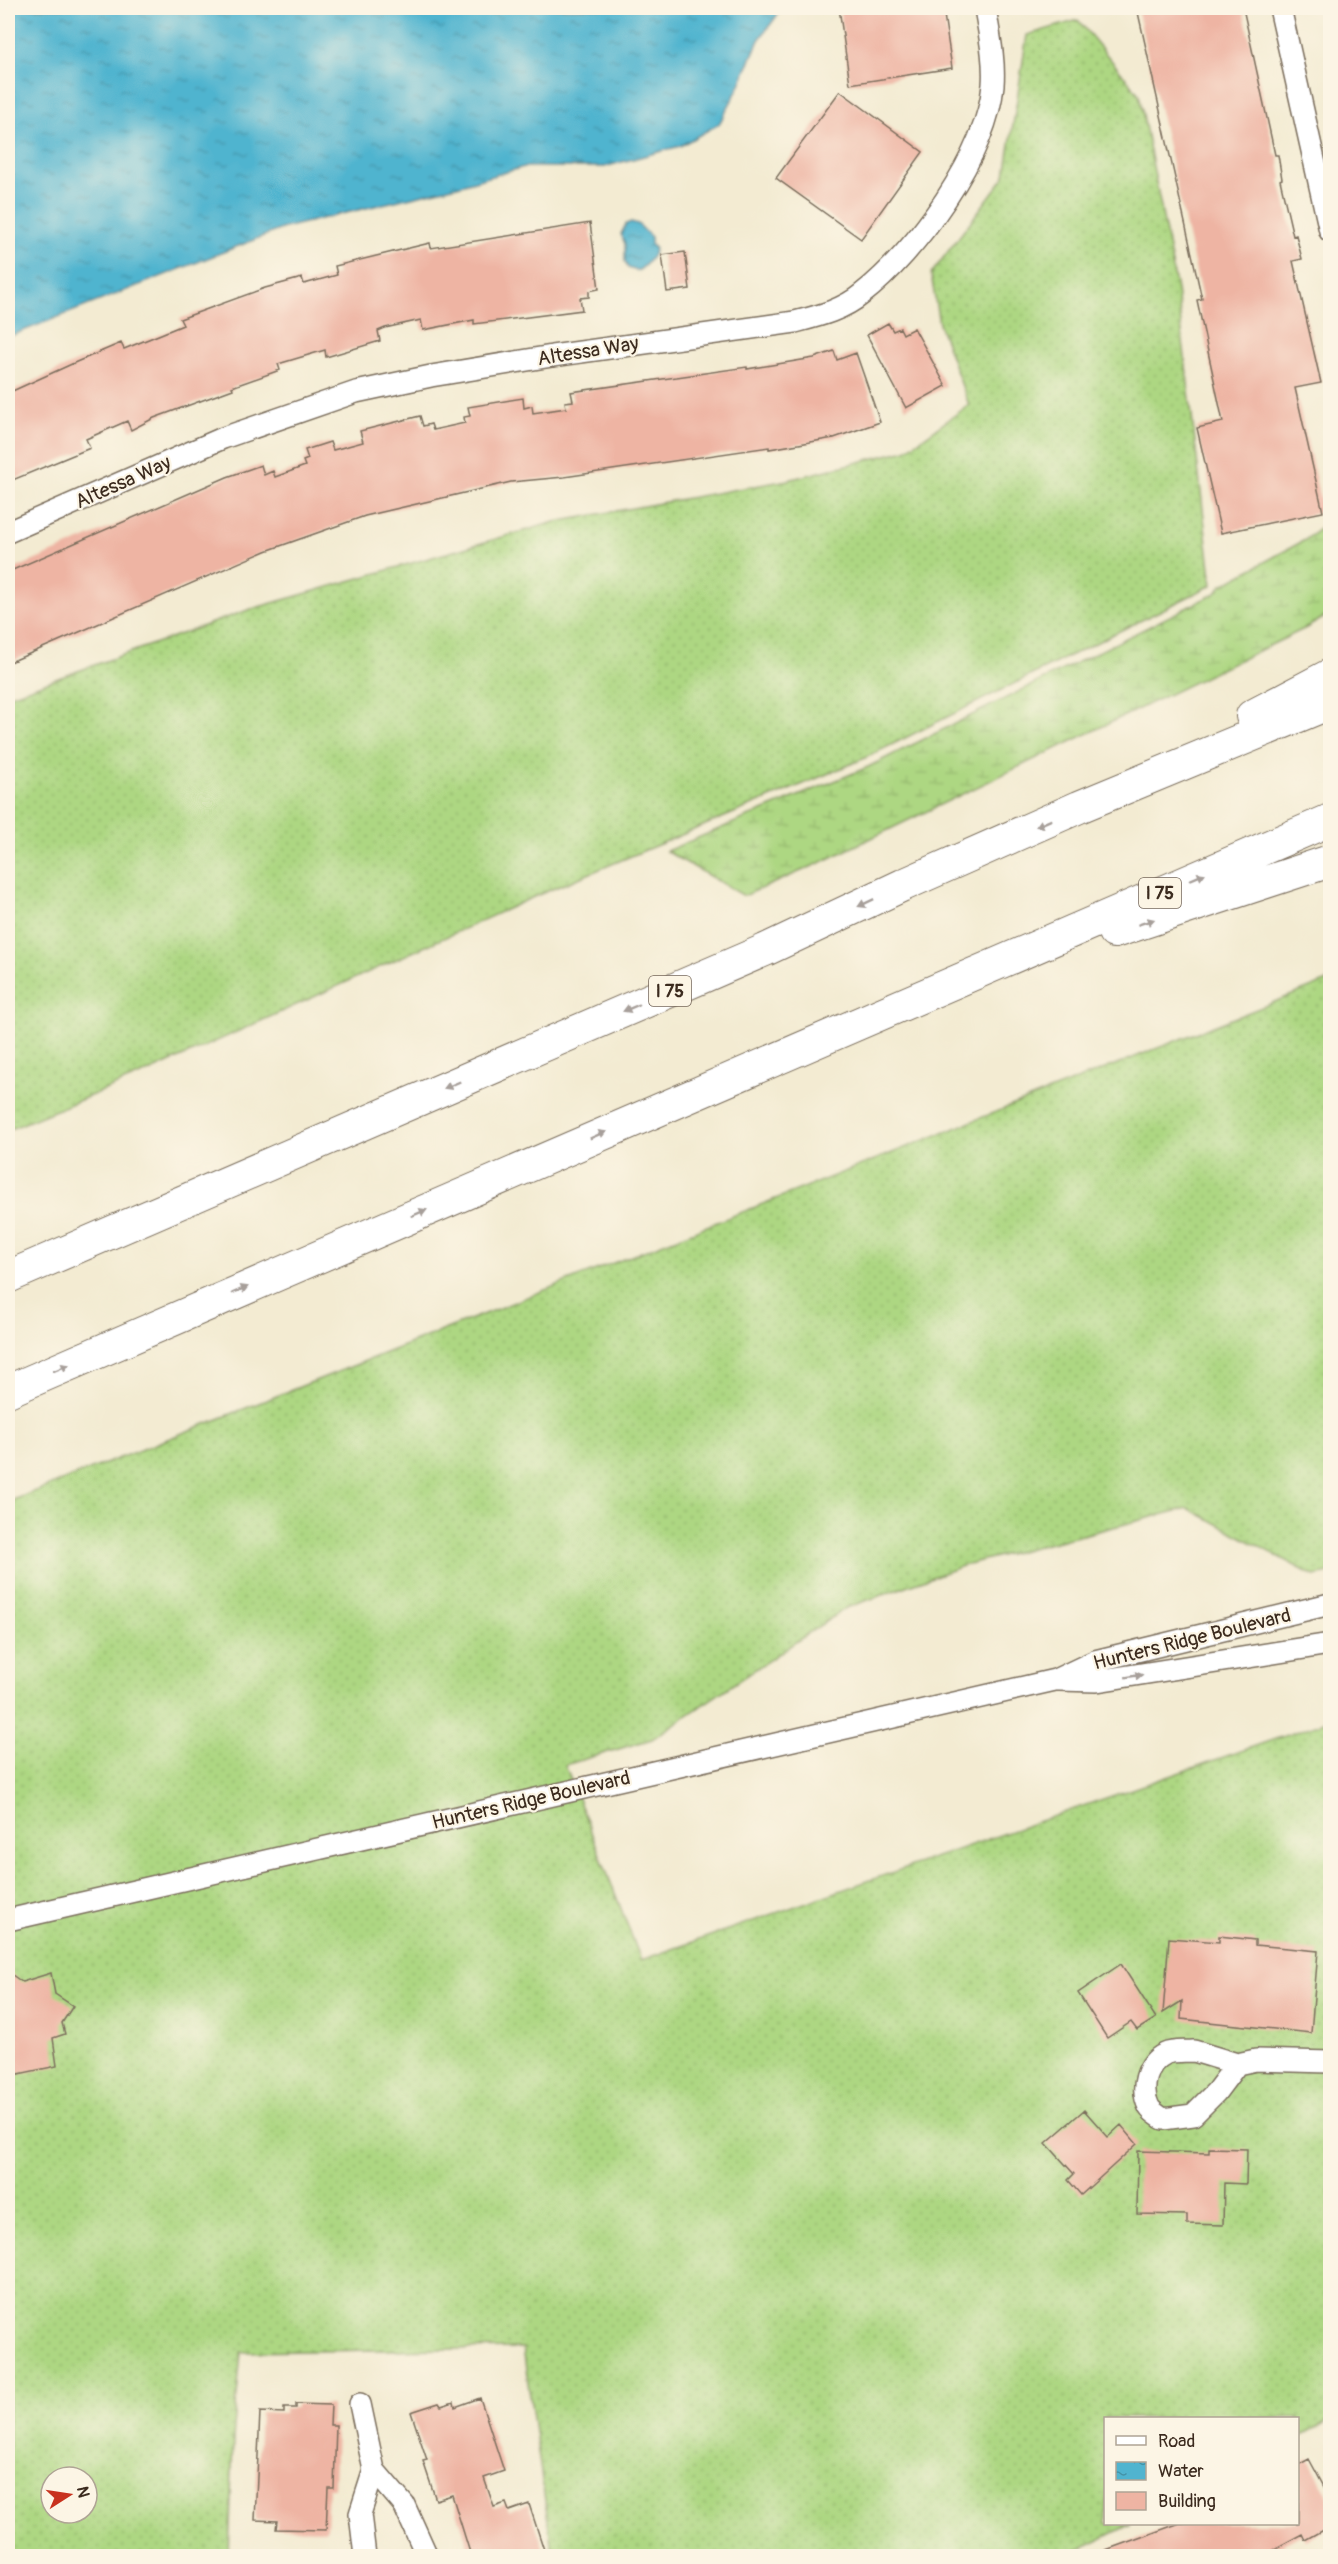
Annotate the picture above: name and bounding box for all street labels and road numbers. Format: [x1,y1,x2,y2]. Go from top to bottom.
street label: Altessa Way [536,331,641,371]
street label: Altessa Way [71,450,175,514]
road number: I 75 [1139,878,1181,908]
road number: I 75 [649,976,691,1006]
street label: Hunters Ridge Boulevard [1091,1602,1293,1676]
street label: Hunters Ridge Boulevard [429,1765,633,1835]

